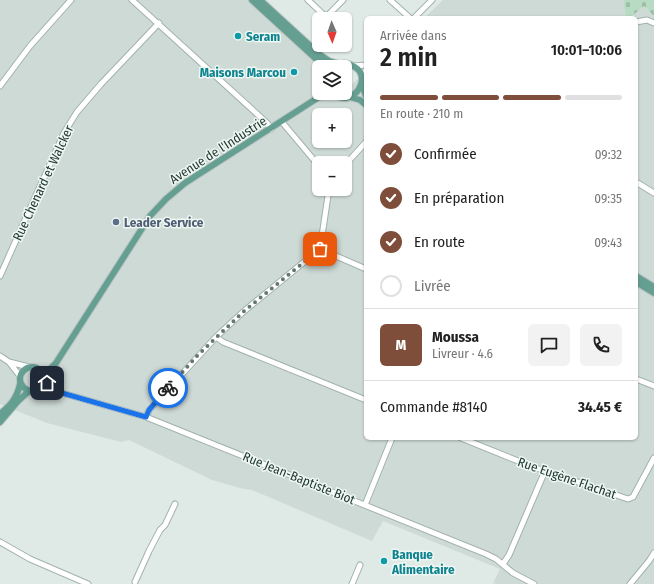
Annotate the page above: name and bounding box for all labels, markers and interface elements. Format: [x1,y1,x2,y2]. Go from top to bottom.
north arrow [312,12,352,52]
map controls [312,12,352,196]
text: Arrivée dans [380,28,447,43]
place label: Seram [246,29,280,44]
marker: Seram [233,31,243,41]
text: 10:01–10:06 [551,41,622,59]
text: 2 min [380,42,438,73]
button: layers [312,60,352,100]
place label: Maisons Marcou [200,65,286,80]
marker: Maisons Marcou [289,67,299,77]
text: En route · 210 m [380,106,463,121]
button: + [312,108,352,148]
street label: Avenue de l'Industrie [167,113,269,187]
street label: Rue Chenard et Walcker [10,122,77,243]
icon: check [380,143,402,165]
text: Confirmée [414,145,477,163]
text: 09:32 [595,147,622,162]
button: − [312,156,352,196]
icon: check [380,187,402,209]
text: En préparation [414,189,504,207]
text: 09:35 [594,191,622,206]
place label: Leader Service [124,215,204,230]
marker: Leader Service [111,217,121,227]
icon: check [380,231,402,253]
pin [303,232,337,266]
text: En route [414,233,465,251]
text: 09:43 [594,235,622,250]
icon: bag [309,238,331,260]
text: Livrée [414,277,451,295]
button: chat [528,324,570,366]
button: phone [580,324,622,366]
text: Moussa [432,328,479,346]
text: M [396,336,406,354]
text: Livreur · 4.6 [432,346,493,361]
pin [30,366,64,400]
courier [148,368,188,408]
icon: home [36,372,58,394]
icon: bike [157,377,179,399]
text: Commande #8140 [380,398,488,416]
text: 34.45 € [578,398,622,416]
street label: Rue Jean-Baptiste Biot [241,449,358,508]
street label: Rue Eugène Flachat [516,454,619,502]
place label: Banque Alimentaire [391,547,455,577]
marker: Banque Alimentaire [379,556,389,566]

